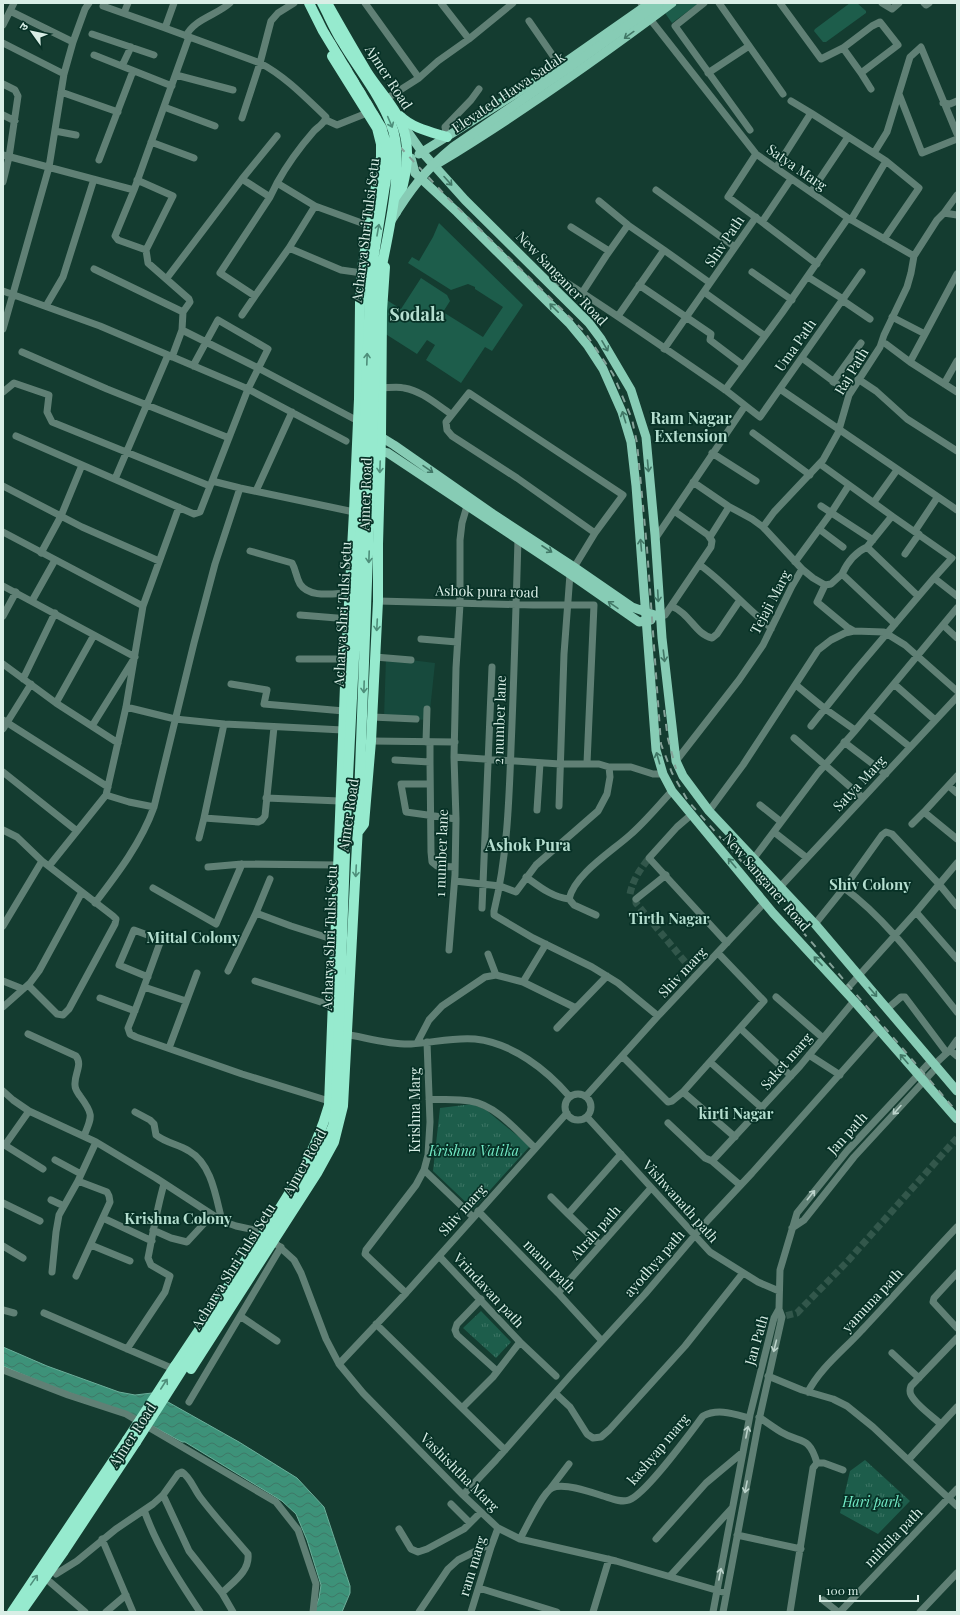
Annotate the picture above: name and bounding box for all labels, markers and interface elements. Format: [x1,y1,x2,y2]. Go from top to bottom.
north arrow [12,12,52,52]
text: उ [15,19,32,33]
one-way arrow [624,30,635,39]
street label: Ajmer Road [361,40,417,113]
street label: Elevated Hawa Sadak [448,47,569,137]
one-way arrow [387,115,394,127]
street label: Satya Marg [763,139,831,195]
street label: Acharya Shri Tulsi Setu [347,157,383,304]
one-way arrow [443,176,452,186]
street label: Shiv Path [700,211,749,270]
one-way arrow [374,224,382,237]
street label: New Sanganer Road [512,227,612,329]
district label: Sodala [389,302,446,326]
one-way arrow [549,303,559,313]
street label: Uma Path [770,314,821,375]
one-way arrow [601,340,609,351]
street label: Raj Path [830,343,873,398]
one-way arrow [364,353,371,366]
district label: Ram Nagar Extension [650,407,732,446]
one-way arrow [620,410,627,423]
street label: Ajmer Road [354,457,376,532]
one-way arrow [645,459,652,472]
one-way arrow [376,460,384,473]
one-way arrow [422,465,433,473]
one-way arrow [638,539,645,552]
street label: Acharya Shri Tulsi Setu [329,541,355,688]
one-way arrow [541,546,553,554]
one-way arrow [365,550,373,563]
street label: Tejaji Marg [745,566,795,637]
street label: Ashok pura road [434,581,539,601]
one-way arrow [655,589,662,602]
one-way arrow [608,601,619,609]
one-way arrow [373,618,381,631]
one-way arrow [660,649,667,662]
street label: 2 number lane [488,675,510,765]
one-way arrow [360,680,368,693]
street label: Satya Marg [828,751,890,815]
one-way arrow [654,752,661,765]
street label: Ajmer Road [333,777,363,854]
street label: 1 number lane [430,809,452,897]
street label: New Sanganer Road [719,829,815,935]
district label: Ashok Pura [484,834,571,855]
one-way arrow [727,858,736,869]
one-way arrow [352,864,359,877]
street label: Acharya Shri Tulsi Setu [317,865,341,1012]
district label: Shiv Colony [829,874,911,894]
district label: Tirth Nagar [629,908,709,928]
district label: Mittal Colony [146,927,240,947]
street label: Shiv marg [654,942,711,1001]
one-way arrow [813,956,823,966]
one-way arrow [869,987,878,998]
street label: Saket marg [756,1028,817,1094]
one-way arrow [899,1053,908,1064]
street label: Krishna Marg [405,1067,424,1153]
district label: kirti Nagar [698,1103,774,1123]
one-way arrow [892,1105,901,1115]
street label: Jan path [822,1107,872,1159]
street label: Ajmer Road [277,1125,330,1200]
park label: Krishna Vatika [428,1141,519,1160]
street label: Vishwanath path [638,1155,724,1247]
street label: Shiv marg [434,1180,491,1240]
one-way arrow [807,1190,816,1201]
street label: Acharya Shri Tulsi Setu [186,1199,279,1333]
street label: Atrah path [565,1200,625,1264]
district label: Krishna Colony [124,1208,232,1228]
street label: ayodhya path [620,1225,689,1301]
street label: manu path [520,1235,581,1297]
street label: Vrindavan path [449,1248,529,1332]
street label: yamuna path [837,1263,907,1337]
street label: Jan Path [740,1312,772,1368]
one-way arrow [771,1339,779,1352]
one-way arrow [160,1379,168,1390]
street label: Ajmer Road [104,1399,160,1472]
street label: kashyap marg [623,1409,694,1489]
one-way arrow [743,1426,751,1439]
street label: Vashishtha Marg [416,1428,504,1516]
one-way arrow [742,1480,750,1493]
park label: Hari park [841,1492,902,1511]
street label: mithila path [860,1502,927,1571]
street label: ram marg [454,1533,490,1598]
one-way arrow [716,1568,724,1581]
one-way arrow [30,1575,38,1586]
scale bar [820,1577,918,1603]
text: 100 m [826,1582,859,1598]

